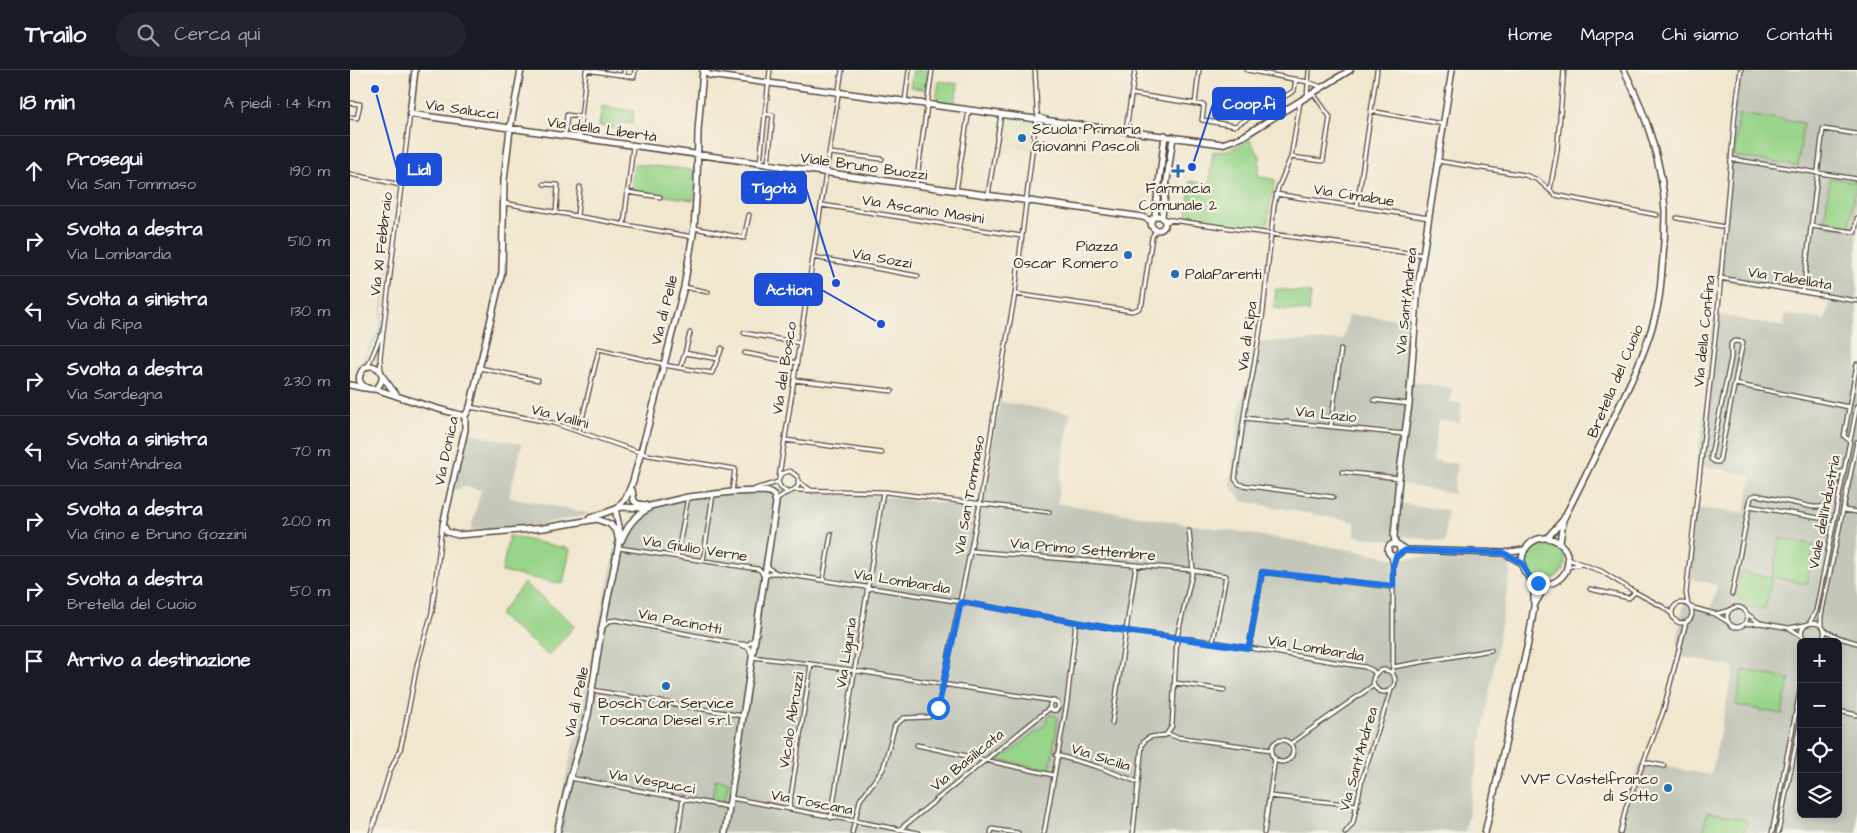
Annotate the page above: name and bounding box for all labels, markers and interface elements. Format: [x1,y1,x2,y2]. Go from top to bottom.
search box [116,12,466,57]
text: Trailo [25,18,86,52]
icon: search [134,21,162,49]
text: Cerca qui [174,21,260,48]
text: Home [1508,22,1553,47]
text: Mappa [1581,22,1634,47]
text: Chi siamo [1662,22,1738,47]
text: Contatti [1766,22,1832,47]
text: 18 min [20,88,75,117]
callout: Coop.fi [1213,88,1285,119]
text: A piedi · 1.4 km [224,92,330,114]
text: Coop.fi [1223,93,1276,115]
street label: Via Salucci [424,94,501,125]
street label: Via della Libertà [546,111,659,148]
place label: Scuola Primaria Giovanni Pascoli [1032,119,1141,157]
marker: Scuola Primaria Giovanni Pascoli [1016,132,1028,144]
text: Prosegui [67,146,142,173]
street label: Viale Bruno Buozzi [799,147,930,186]
callout: Lidl [397,154,441,185]
icon: ahead [20,157,48,185]
text: Lidl [407,159,432,181]
text: 190 m [290,160,330,182]
marker: Farmacia Comunale 2 [1172,165,1184,177]
callout: Tigotà [742,172,806,203]
text: Via San Tommaso [67,173,196,195]
text: Tigotà [751,177,797,201]
place label: Farmacia Comunale 2 [1139,178,1218,216]
street label: Via Cimabue [1312,179,1396,212]
street label: Via Ascanio Masini [860,189,986,230]
street label: Via XI Febbraio [365,190,398,297]
text: Svolta a destra [67,216,202,243]
icon: right [20,227,48,255]
text: 510 m [288,230,330,252]
place label: Piazza Oscar Romero [1013,236,1119,274]
text: Via Lombardia [67,243,171,265]
street label: Via Sozzi [850,243,914,274]
street label: Via Sant'Andrea [1390,246,1423,356]
marker: Piazza Oscar Romero [1122,249,1134,261]
street label: Via Tabellata [1746,261,1834,296]
place label: PalaParenti [1185,264,1262,285]
marker: PalaParenti [1169,268,1181,280]
street label: Via di Pelle [646,273,683,347]
callout: Action [755,274,822,305]
street label: Via della Confina [1688,274,1721,388]
text: Action [766,279,812,301]
text: Svolta a sinistra [67,286,207,313]
icon: left [20,297,48,325]
street label: Via di Ripa [1232,299,1263,372]
text: 130 m [291,300,330,322]
text: Via di Ripa [67,313,142,335]
street label: Via del Bosco [767,319,802,416]
street label: Bretella del Cuoio [1582,321,1649,441]
text: Svolta a destra [67,356,202,383]
icon: right [20,367,48,395]
text: 230 m [284,370,330,392]
text: Via Sardegna [67,383,163,405]
street label: Via Vallini [529,399,592,434]
street label: Via Lazio [1294,401,1358,428]
street label: Via Donica [429,414,464,488]
text: Svolta a sinistra [67,426,207,453]
street label: Via San Tommaso [949,433,990,556]
icon: left [20,437,48,465]
text: 70 m [291,440,330,462]
text: Via Sant'Andrea [67,453,182,475]
street label: Viale dell'Industria [1803,453,1846,571]
text: Svolta a destra [67,496,202,523]
icon: right [20,507,48,535]
text: 200 m [282,510,330,532]
text: Via Gino e Bruno Gozzini [67,523,246,545]
street label: Via Giulio Verne [641,530,749,567]
street label: Via Primo Settembre [1009,533,1157,566]
street label: Via Lombardia [852,563,952,600]
text: Svolta a destra [67,566,202,593]
route end [1527,572,1550,595]
icon: right [20,577,48,605]
text: 50 m [290,580,330,602]
text: Bretella del Cuoio [67,593,196,615]
street label: Via Pacinotti [636,603,724,640]
street label: Via Liguria [831,616,864,690]
street label: Via Lombardia [1266,630,1366,667]
map controls [1797,638,1842,818]
button: + [1797,638,1842,683]
icon: arrive [20,647,48,675]
text: Arrivo a destinazione [67,647,250,674]
street label: Via di Pelle [559,665,594,739]
street label: Vicolo Abruzzi [773,670,810,770]
marker: Bosch Car Service Toscana Diesel s.r.l. [660,680,672,692]
button: − [1797,683,1842,728]
place label: Bosch Car Service Toscana Diesel s.r.l. [598,693,734,731]
route start [927,697,950,720]
street label: Via Sant'Andrea [1334,704,1383,814]
street label: Via Basilicata [926,724,1009,797]
button: locate [1797,728,1842,773]
street label: Via Sicilia [1068,738,1134,777]
street label: Via Vespucci [607,764,698,800]
place label: VVF CVastelfranco di Sotto [1521,769,1659,807]
button: layers [1797,773,1842,818]
marker: VVF CVastelfranco di Sotto [1662,782,1674,794]
street label: Via Toscana [769,784,855,821]

